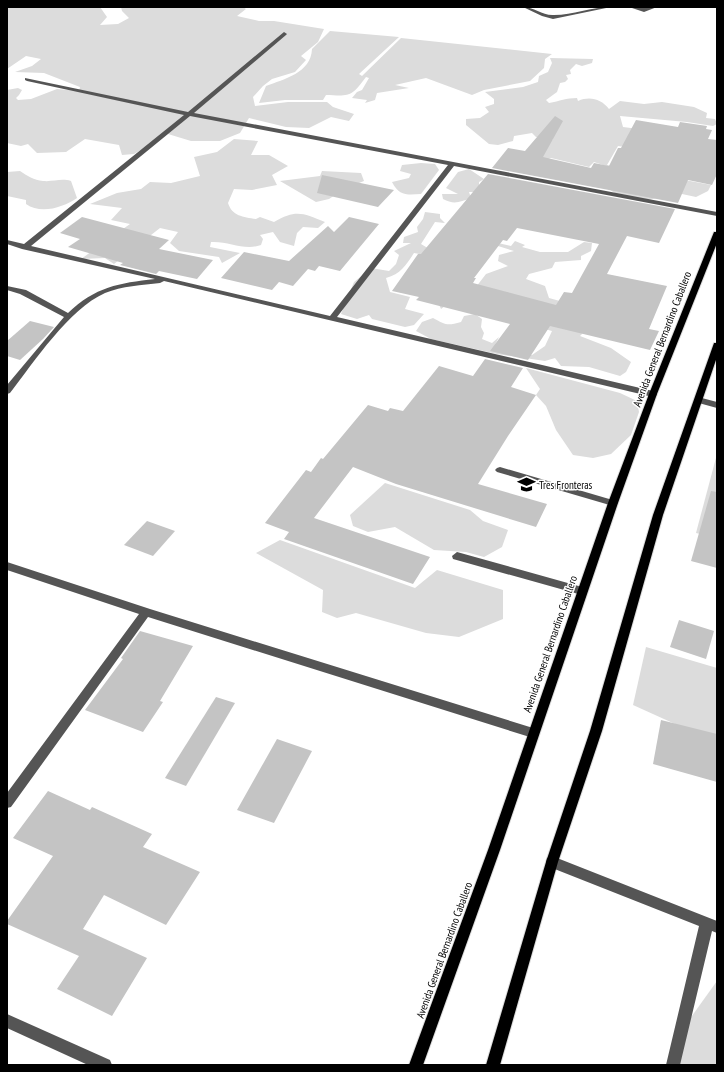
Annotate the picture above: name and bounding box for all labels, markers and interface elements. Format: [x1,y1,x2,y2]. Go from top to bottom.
street label: Avenida General Bernardino Caballero [630,269,694,409]
school or university icon: Tres Fronteras [516,475,536,495]
place label: Tres Fronteras [539,478,593,492]
street label: Avenida General Bernardino Caballero [520,573,580,714]
street label: Avenida General Bernardino Caballero [413,880,475,1020]

